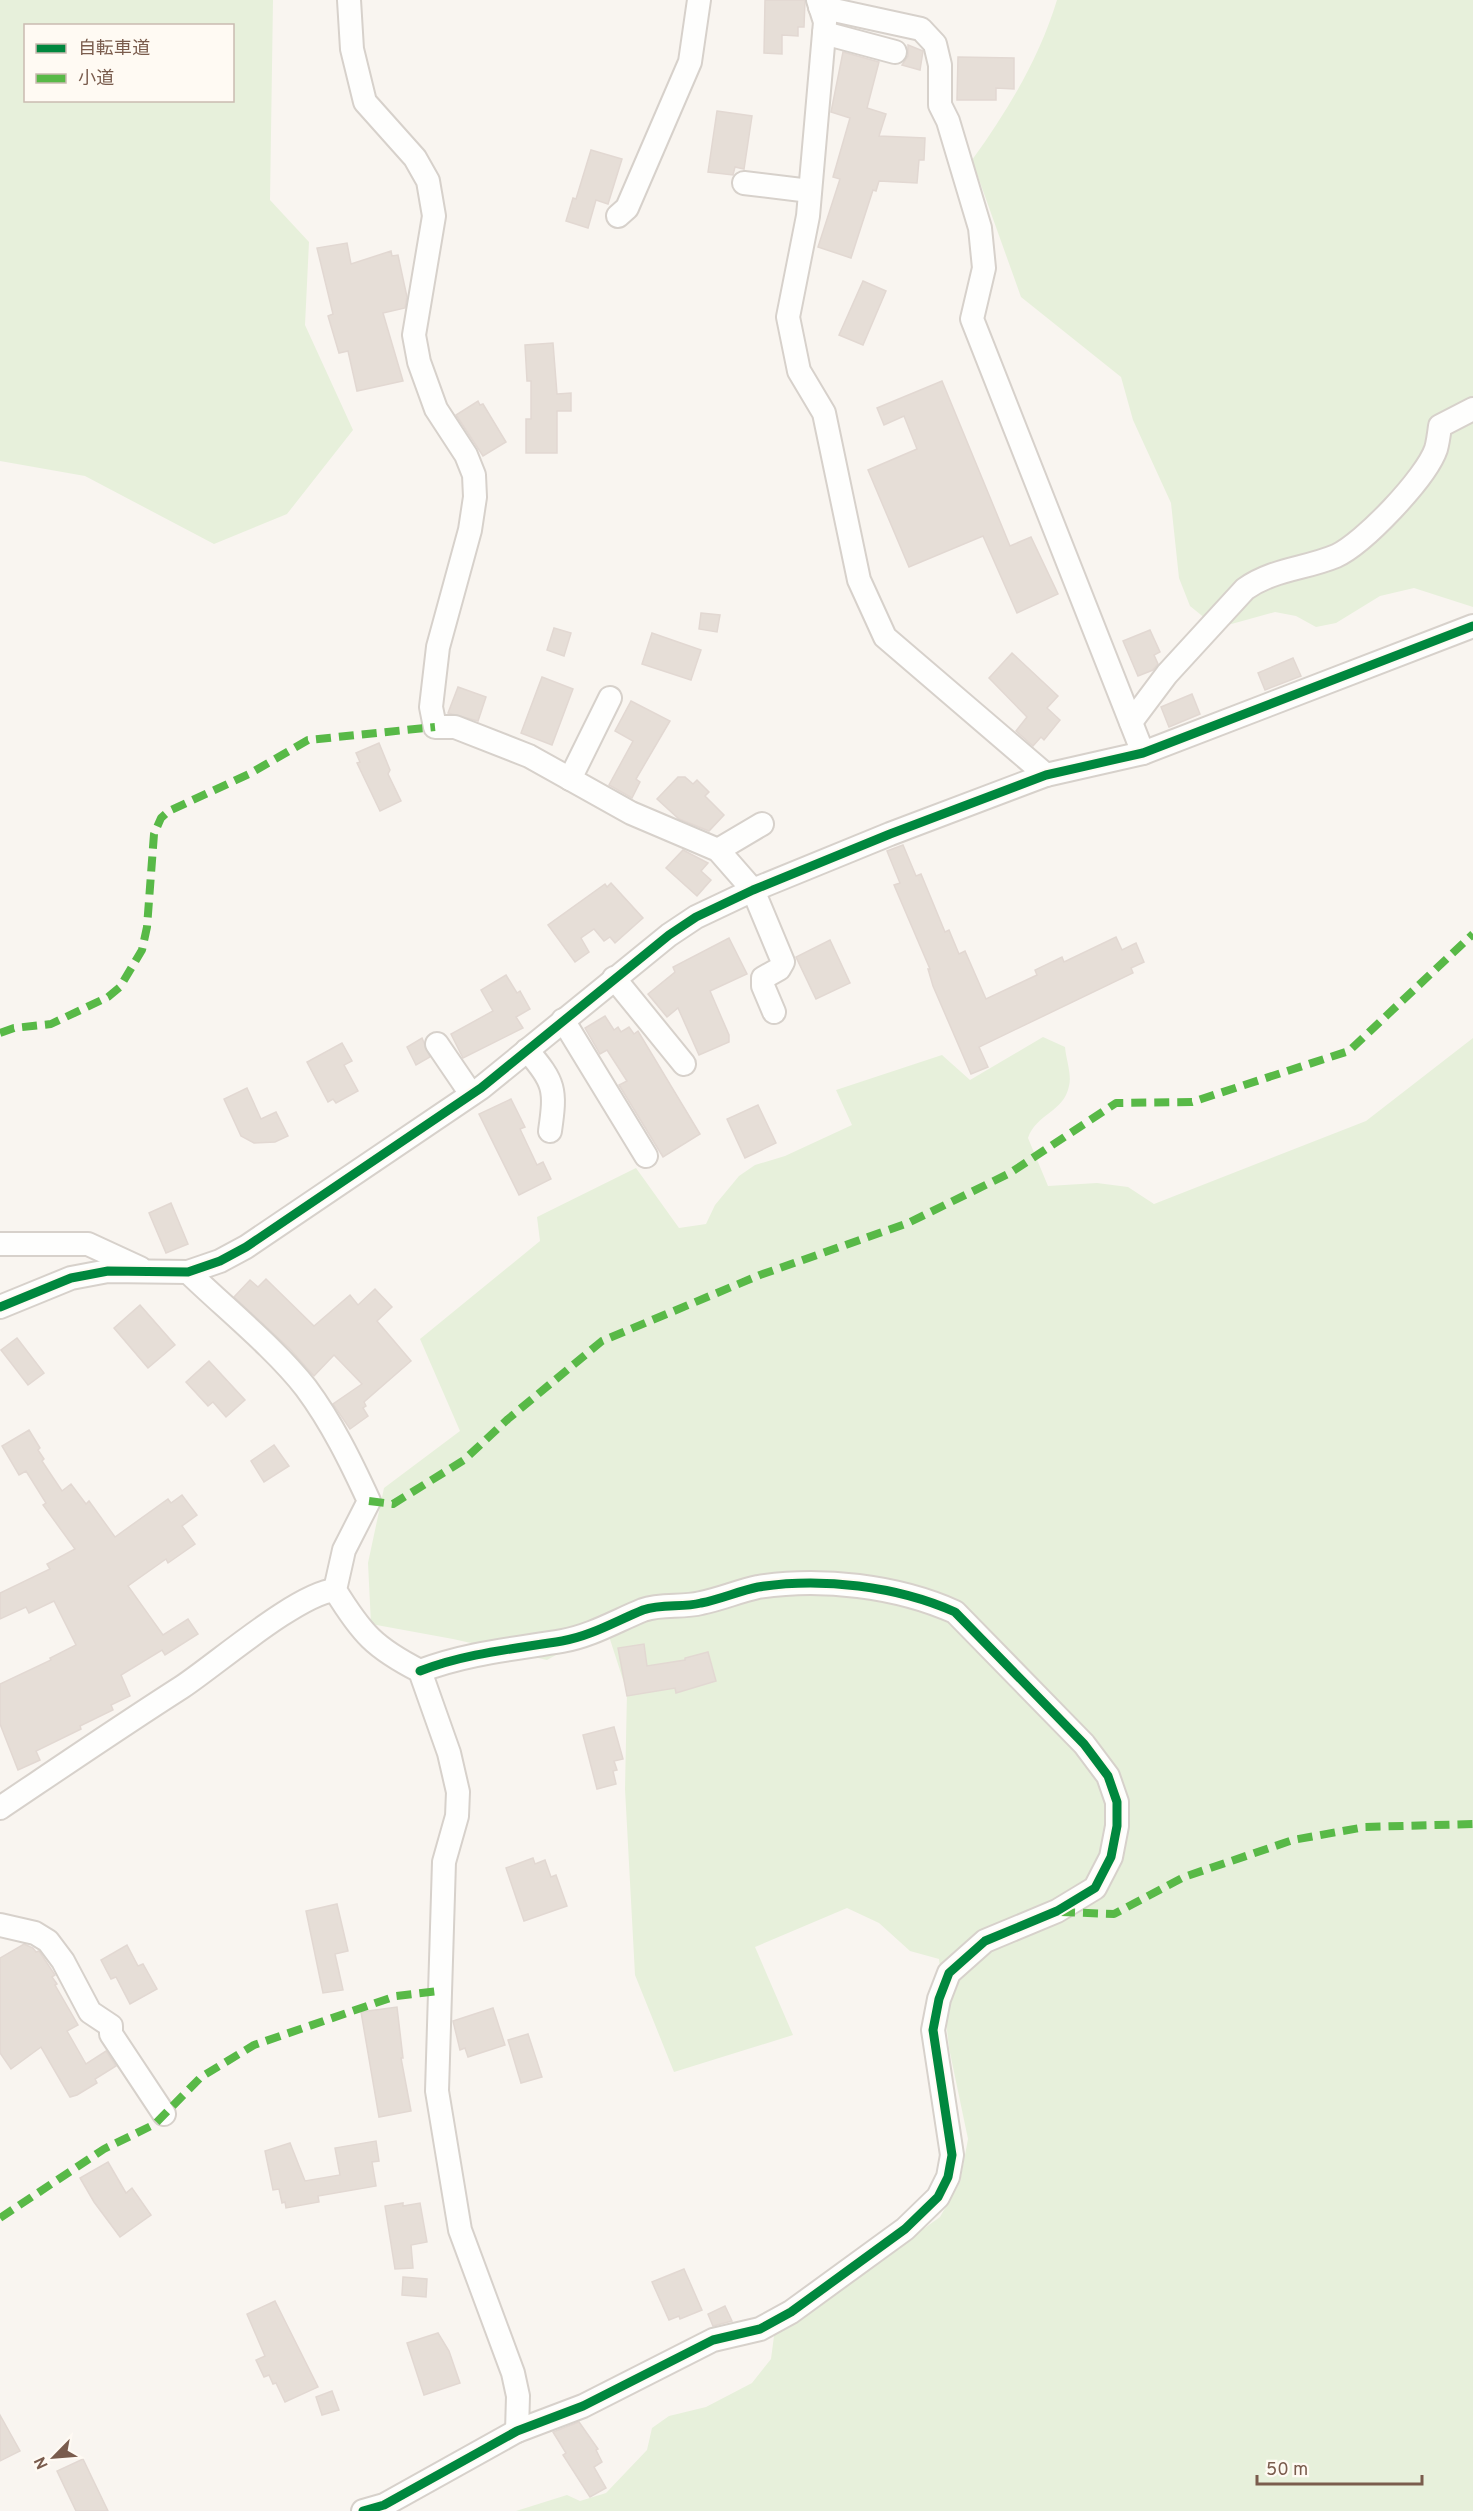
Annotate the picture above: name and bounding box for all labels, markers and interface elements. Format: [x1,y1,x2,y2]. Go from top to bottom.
legend [24,24,234,102]
text: 自転車道 [78,38,150,61]
text: 小道 [78,68,114,91]
north arrow [24,2427,84,2487]
scale bar [1257,2448,1422,2486]
text: N [31,2453,54,2472]
text: 50 m [1266,2459,1308,2482]

